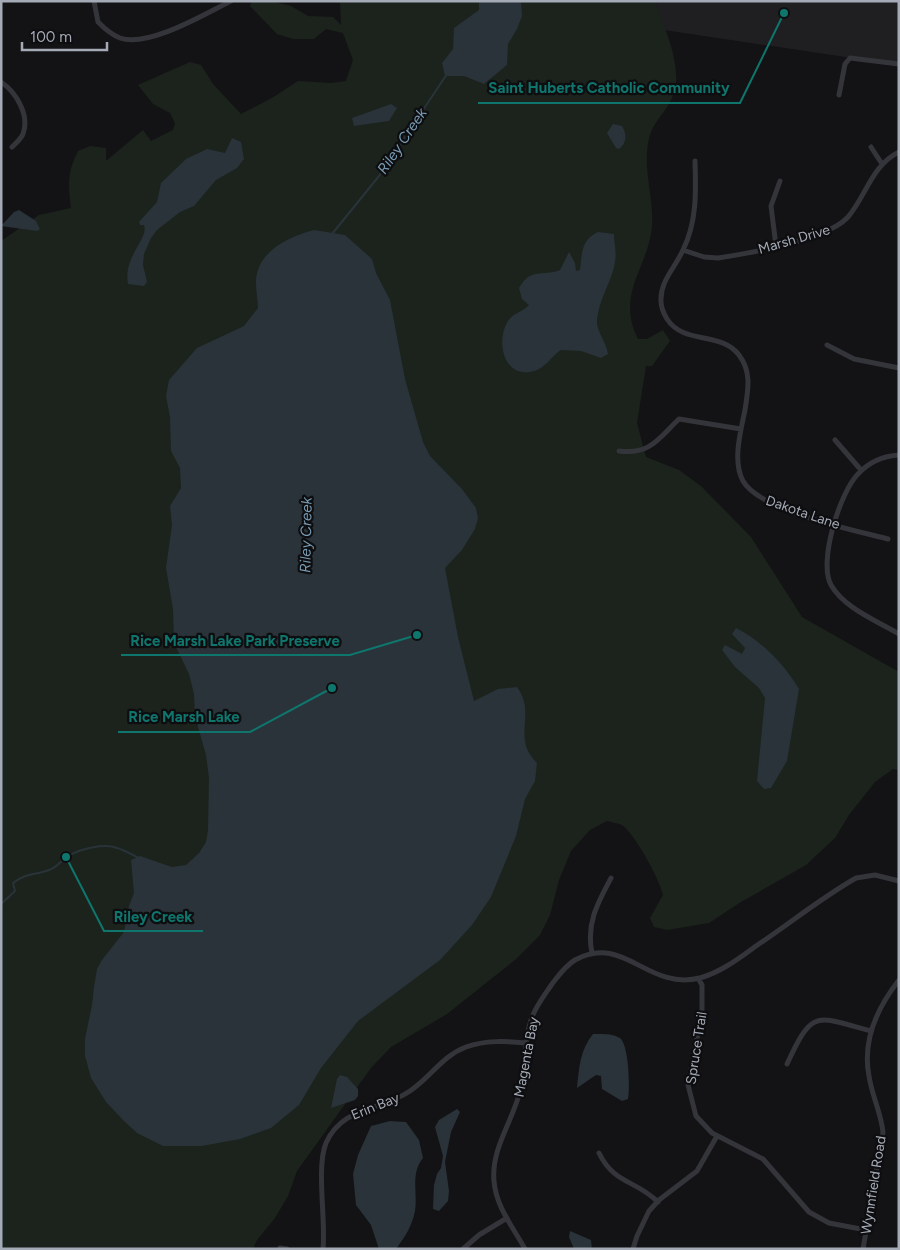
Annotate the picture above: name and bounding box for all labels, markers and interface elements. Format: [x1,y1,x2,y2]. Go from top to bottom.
scale bar [22,20,108,52]
text: 100 m [30,28,72,46]
callout: Saint Huberts Catholic Community [478,73,740,103]
text: Saint Huberts Catholic Community [488,79,730,97]
water label: Riley Creek [373,104,431,177]
street label: Marsh Drive [756,221,832,258]
street label: Dakota Lane [764,492,842,533]
water label: Riley Creek [296,496,316,573]
callout: Rice Marsh Lake Park Preserve [121,625,350,655]
text: Rice Marsh Lake Park Preserve [130,632,340,650]
callout: Rice Marsh Lake [118,702,250,732]
text: Rice Marsh Lake [128,708,240,726]
callout: Riley Creek [104,901,203,931]
text: Riley Creek [114,908,192,926]
street label: Spruce Trail [682,1011,711,1086]
street label: Magenta Bay [510,1015,543,1099]
street label: Erin Bay [349,1089,402,1124]
street label: Wynnfield Road [857,1135,890,1236]

